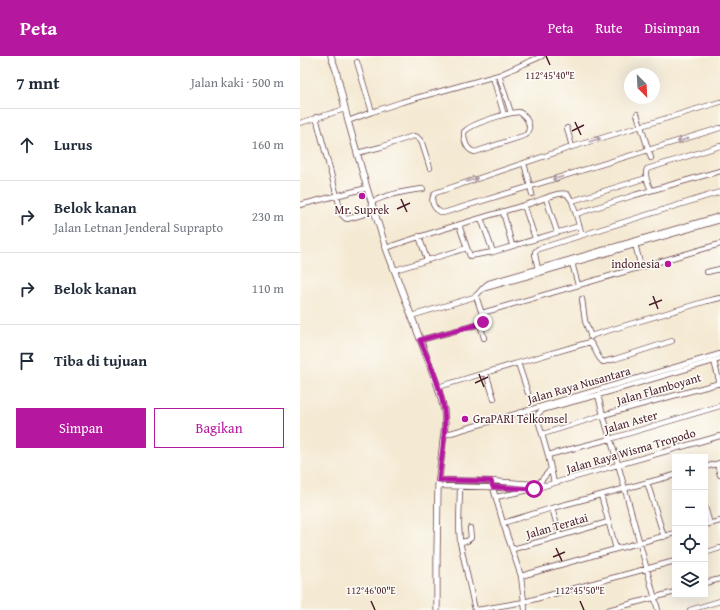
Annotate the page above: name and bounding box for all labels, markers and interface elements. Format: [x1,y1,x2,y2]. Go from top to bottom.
text: Peta [20,14,57,42]
text: Peta [548,18,573,38]
text: Rute [595,18,623,38]
text: Disimpan [645,18,700,38]
text: 112°45'40"E [525,68,575,83]
north arrow [624,68,660,104]
text: 7 mnt [16,70,60,95]
text: Jalan kaki · 500 m [191,73,284,92]
icon: ahead [16,134,38,156]
text: Lurus [54,134,92,155]
text: 160 m [252,135,284,154]
one-way arrow [588,136,601,143]
one-way arrow [676,137,689,144]
one-way arrow [552,175,565,182]
one-way arrow [465,176,477,184]
marker: Mr. Suprek [357,191,367,201]
text: Belok kanan [54,197,137,218]
place label: Mr. Suprek [335,201,390,218]
icon: right [16,206,38,228]
text: 230 m [252,207,284,226]
text: Jalan Letnan Jenderal Suprapto [54,218,223,237]
place label: indonesia [611,255,660,272]
marker: indonesia [663,259,673,269]
icon: right [16,278,38,300]
text: Belok kanan [54,278,137,299]
text: 110 m [252,279,284,298]
route end [474,313,492,331]
icon: arrive [16,350,38,372]
text: Tiba di tujuan [54,350,147,371]
street label: Jalan Raya Nusantara [523,362,633,408]
street label: Jalan Flamboyant [613,368,704,409]
street label: Jalan Aster [600,406,660,438]
button: Simpan [16,408,146,448]
button: Bagikan [154,408,284,448]
place label: GraPARI Telkomsel [473,410,568,427]
marker: GraPARI Telkomsel [460,414,470,424]
street label: Jalan Raya Wisma Tropodo [562,424,697,478]
map controls [672,454,708,598]
button: + [672,454,708,490]
route start [525,480,543,498]
button: − [672,490,708,526]
street label: Jalan Teratai [522,508,590,543]
button: locate [672,526,708,562]
button: layers [672,562,708,598]
text: 112°46'00"E [346,583,396,598]
text: 112°45'50"E [555,583,605,598]

